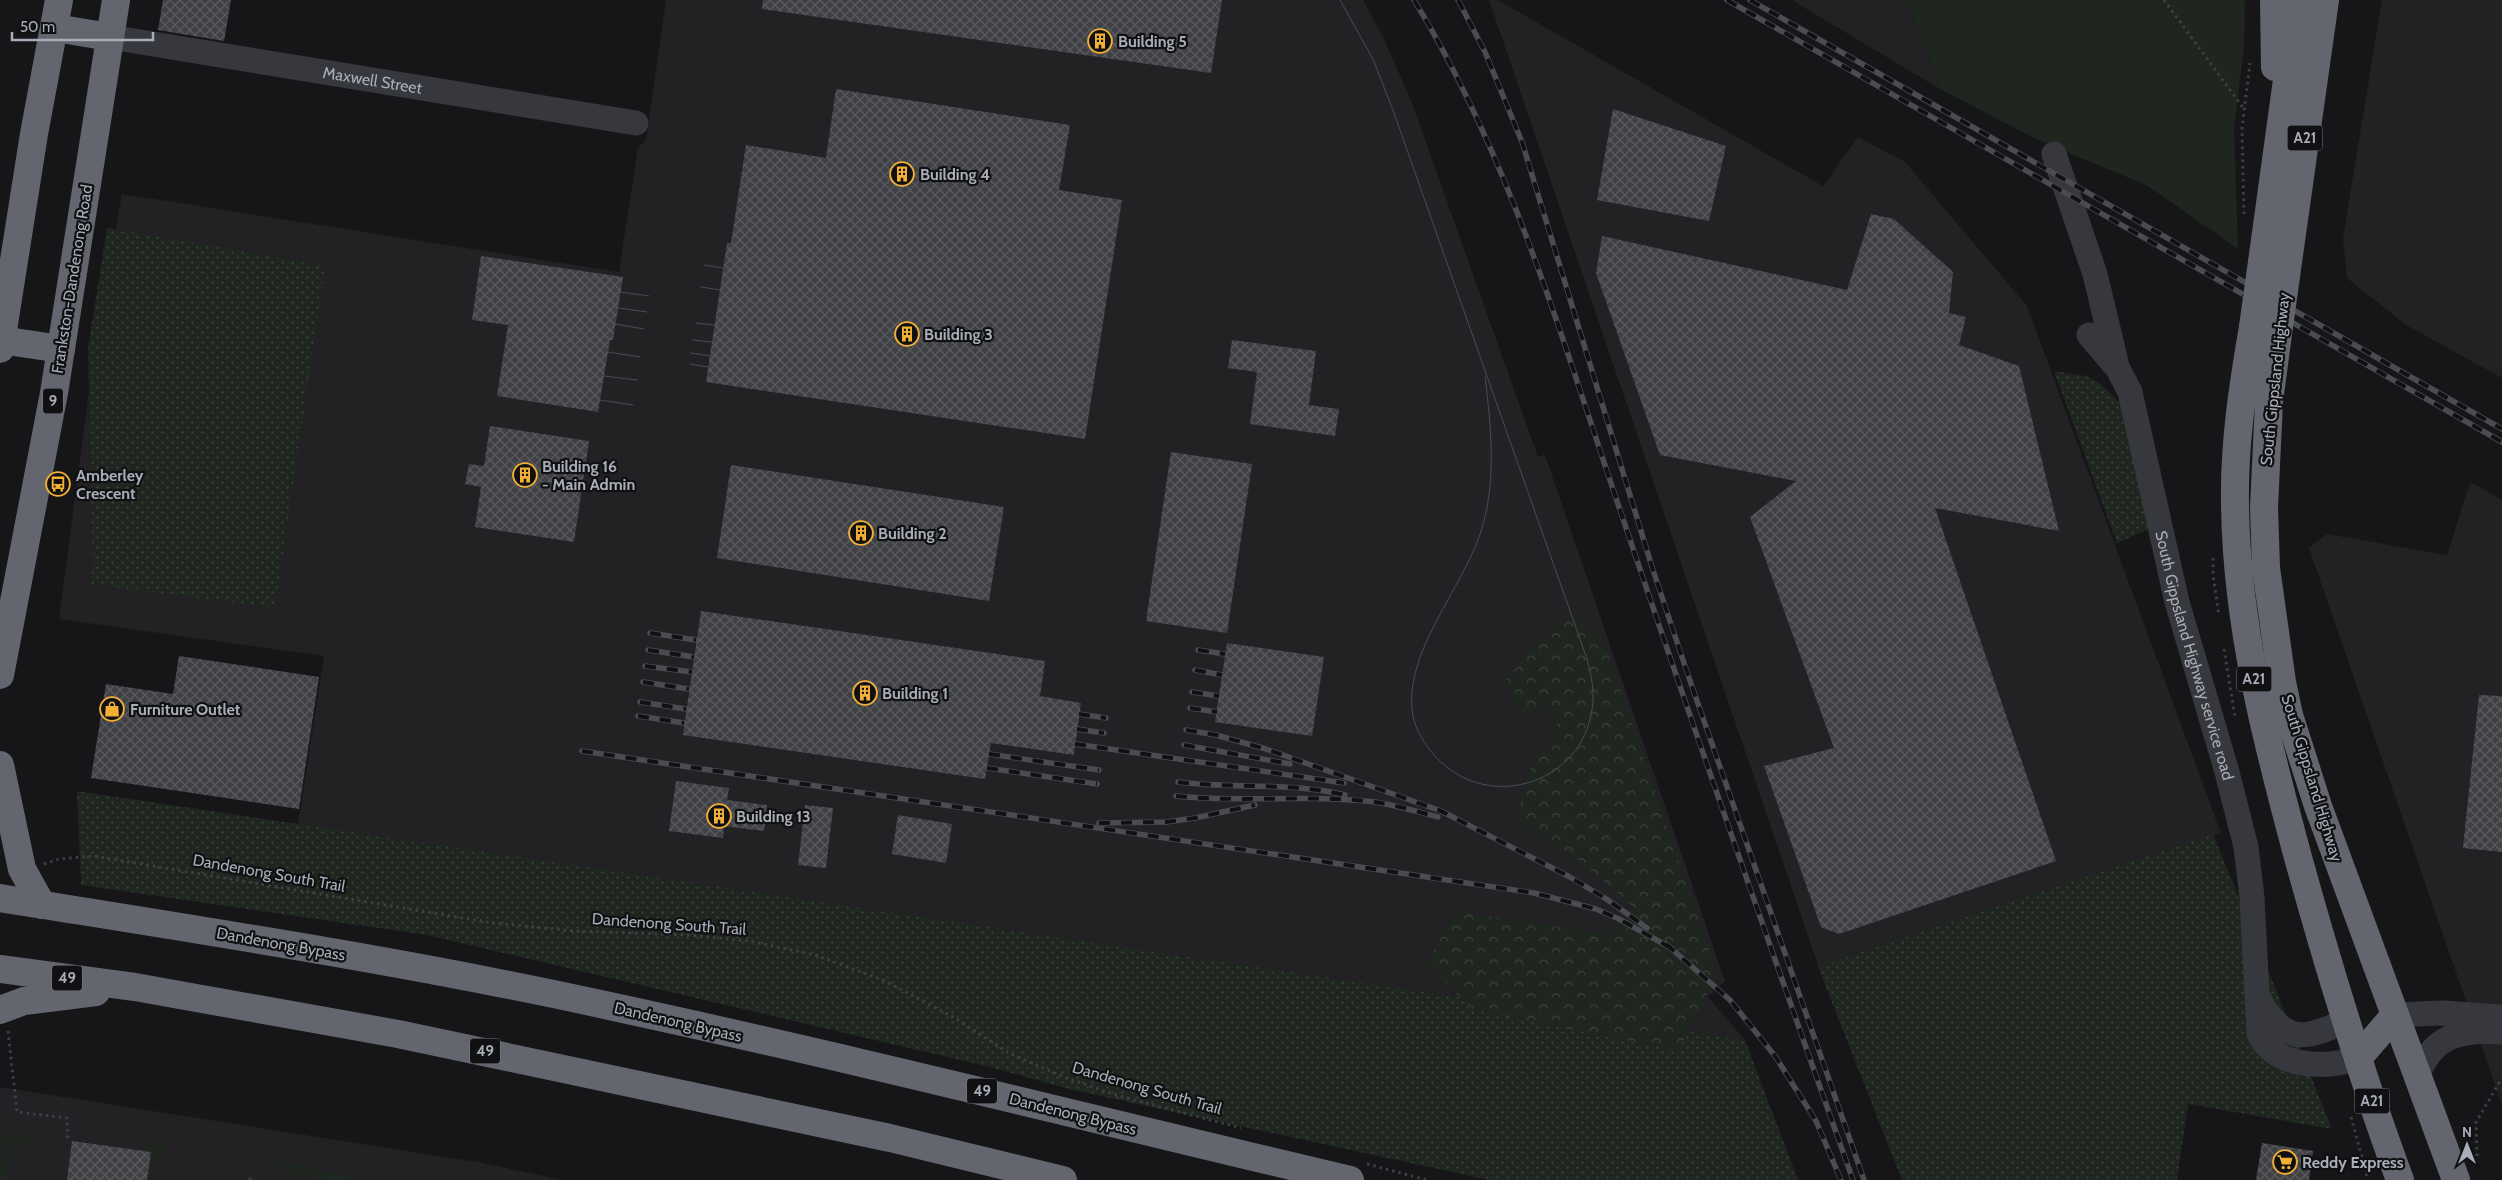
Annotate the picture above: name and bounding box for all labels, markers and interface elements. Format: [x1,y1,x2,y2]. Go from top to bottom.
scale bar [12,10,154,42]
text: 50 m [20,18,55,36]
building icon: Building 5 [1087,28,1113,54]
place label: Building 5 [1118,32,1187,51]
street label: Maxwell Street [321,62,424,97]
road number: A21 [2288,126,2322,150]
building icon: Building 4 [889,161,915,187]
place label: Building 4 [920,165,990,184]
street label: Frankston-Dandenong Road [48,183,96,375]
street label: South Gippsland Highway [2256,292,2294,466]
building icon: Building 3 [894,321,920,347]
place label: Building 3 [924,325,993,344]
road number: 9 [43,388,63,414]
place label: Building 16 - Main Admin [542,457,635,494]
building icon: Building 16 - Main Admin [512,462,538,488]
place label: Amberley Crescent [76,466,144,503]
bus stop icon: Amberley Crescent [45,471,71,497]
building icon: Building 2 [848,520,874,546]
place label: Building 2 [878,524,947,543]
street label: South Gippsland Highway service road [2152,529,2238,782]
road number: A21 [2236,666,2272,692]
building icon: Building 1 [852,680,878,706]
place label: Building 1 [882,684,948,703]
street label: South Gippsland Highway [2278,692,2346,864]
shop icon: Furniture Outlet [99,696,125,722]
place label: Furniture Outlet [130,700,241,719]
building icon: Building 13 [706,803,732,829]
place label: Building 13 [736,807,811,826]
street label: Dandenong South Trail [191,850,347,896]
street label: Dandenong South Trail [591,909,747,939]
street label: Dandenong Bypass [215,923,347,965]
road number: 49 [52,966,82,990]
street label: Dandenong Bypass [612,998,744,1046]
road number: 49 [470,1038,500,1064]
street label: Dandenong South Trail [1070,1058,1224,1118]
road number: 49 [967,1078,997,1104]
road number: A21 [2354,1088,2390,1114]
street label: Dandenong Bypass [1007,1089,1139,1139]
north arrow [2442,1120,2492,1170]
text: N [2462,1123,2472,1141]
supermarket icon: Reddy Express [2272,1149,2298,1175]
place label: Reddy Express [2302,1153,2404,1172]

